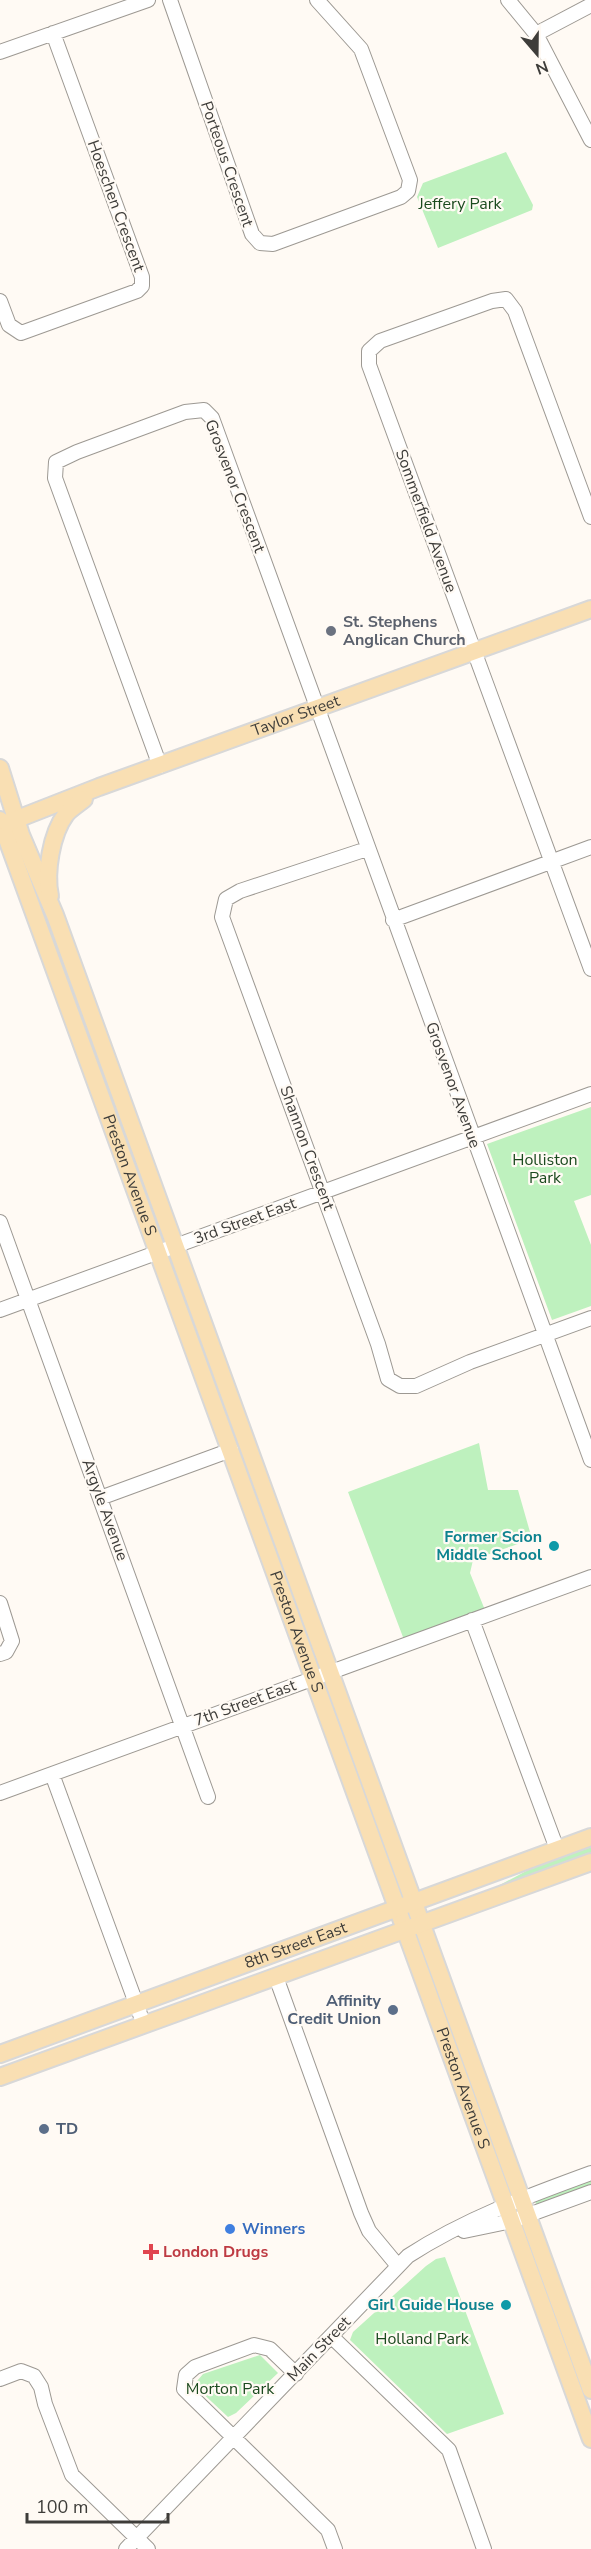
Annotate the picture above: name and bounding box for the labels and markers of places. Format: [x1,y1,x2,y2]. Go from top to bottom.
place label: St. Stephens Anglican Church [343,611,466,651]
marker: St. Stephens Anglican Church [324,624,338,638]
place label: Former Scion Middle School [436,1526,542,1566]
marker: Former Scion Middle School [547,1539,561,1553]
place label: Affinity Credit Union [287,1990,382,2030]
marker: Affinity Credit Union [386,2003,400,2017]
place label: TD [56,2118,78,2140]
marker: TD [37,2122,51,2136]
place label: Winners [242,2218,305,2240]
marker: Winners [223,2222,237,2236]
place label: London Drugs [163,2241,268,2263]
marker: London Drugs [144,2245,158,2259]
place label: Girl Guide House [367,2294,494,2316]
marker: Girl Guide House [499,2298,513,2312]

